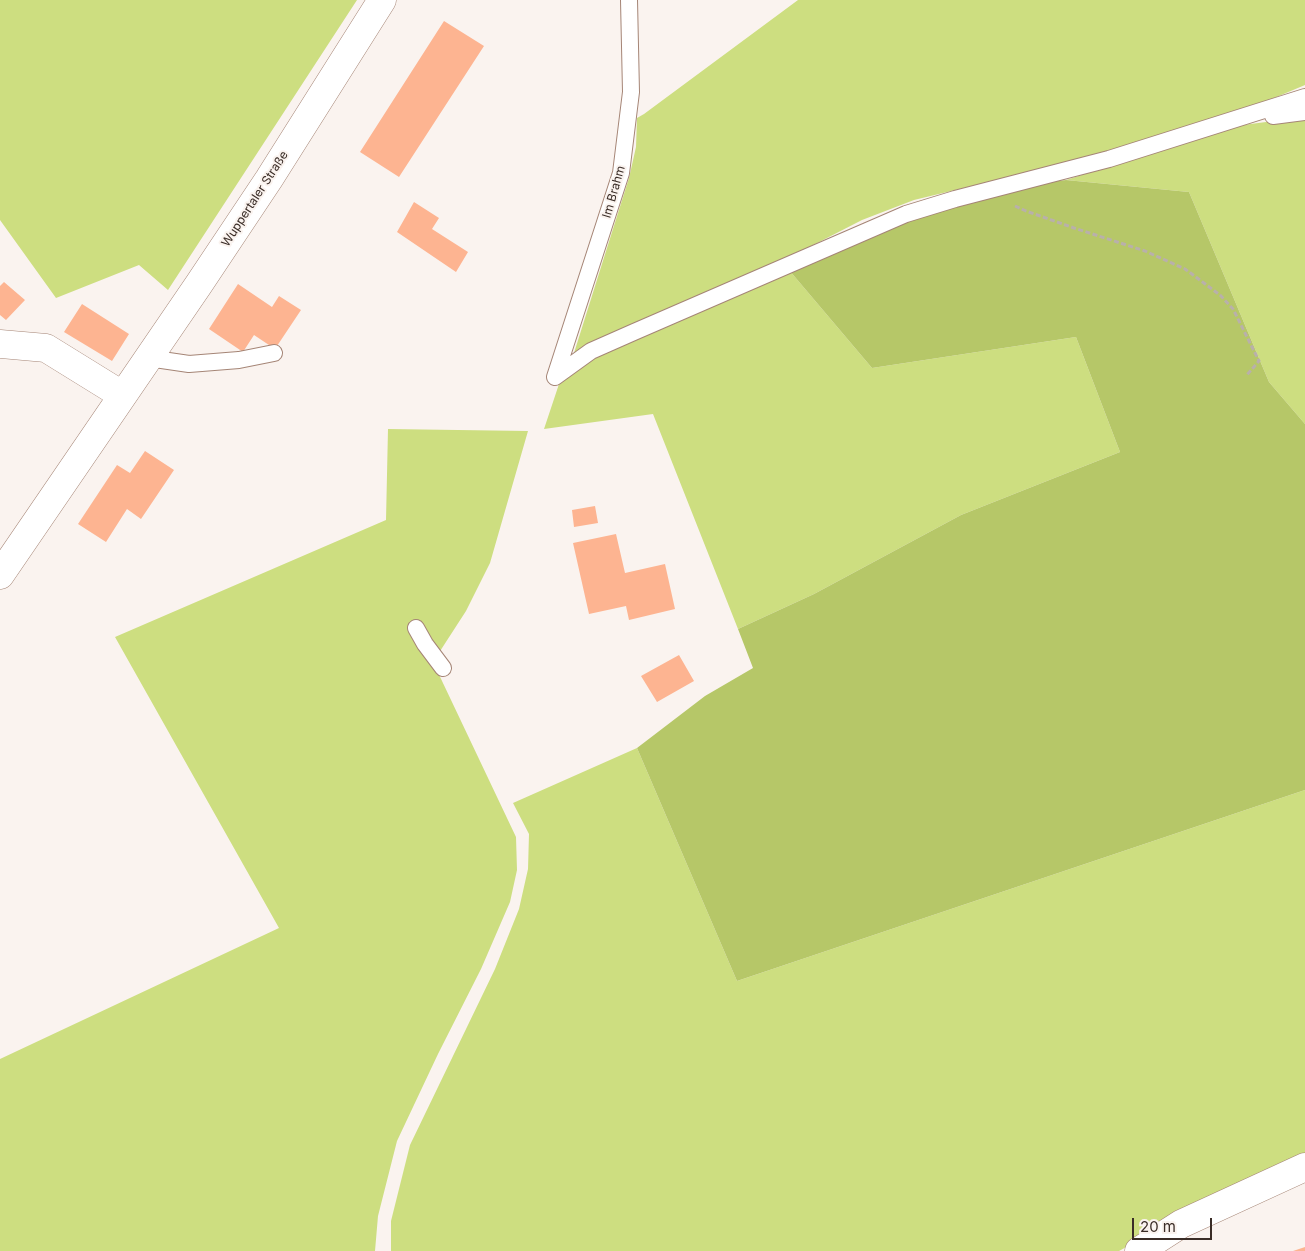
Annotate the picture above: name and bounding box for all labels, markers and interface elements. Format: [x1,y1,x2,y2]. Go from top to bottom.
street label: Wuppertaler Straße [219,148,291,250]
street label: Im Brahm [600,164,628,220]
scale bar [1135,1208,1215,1240]
text: 20 m [1140,1217,1176,1236]

